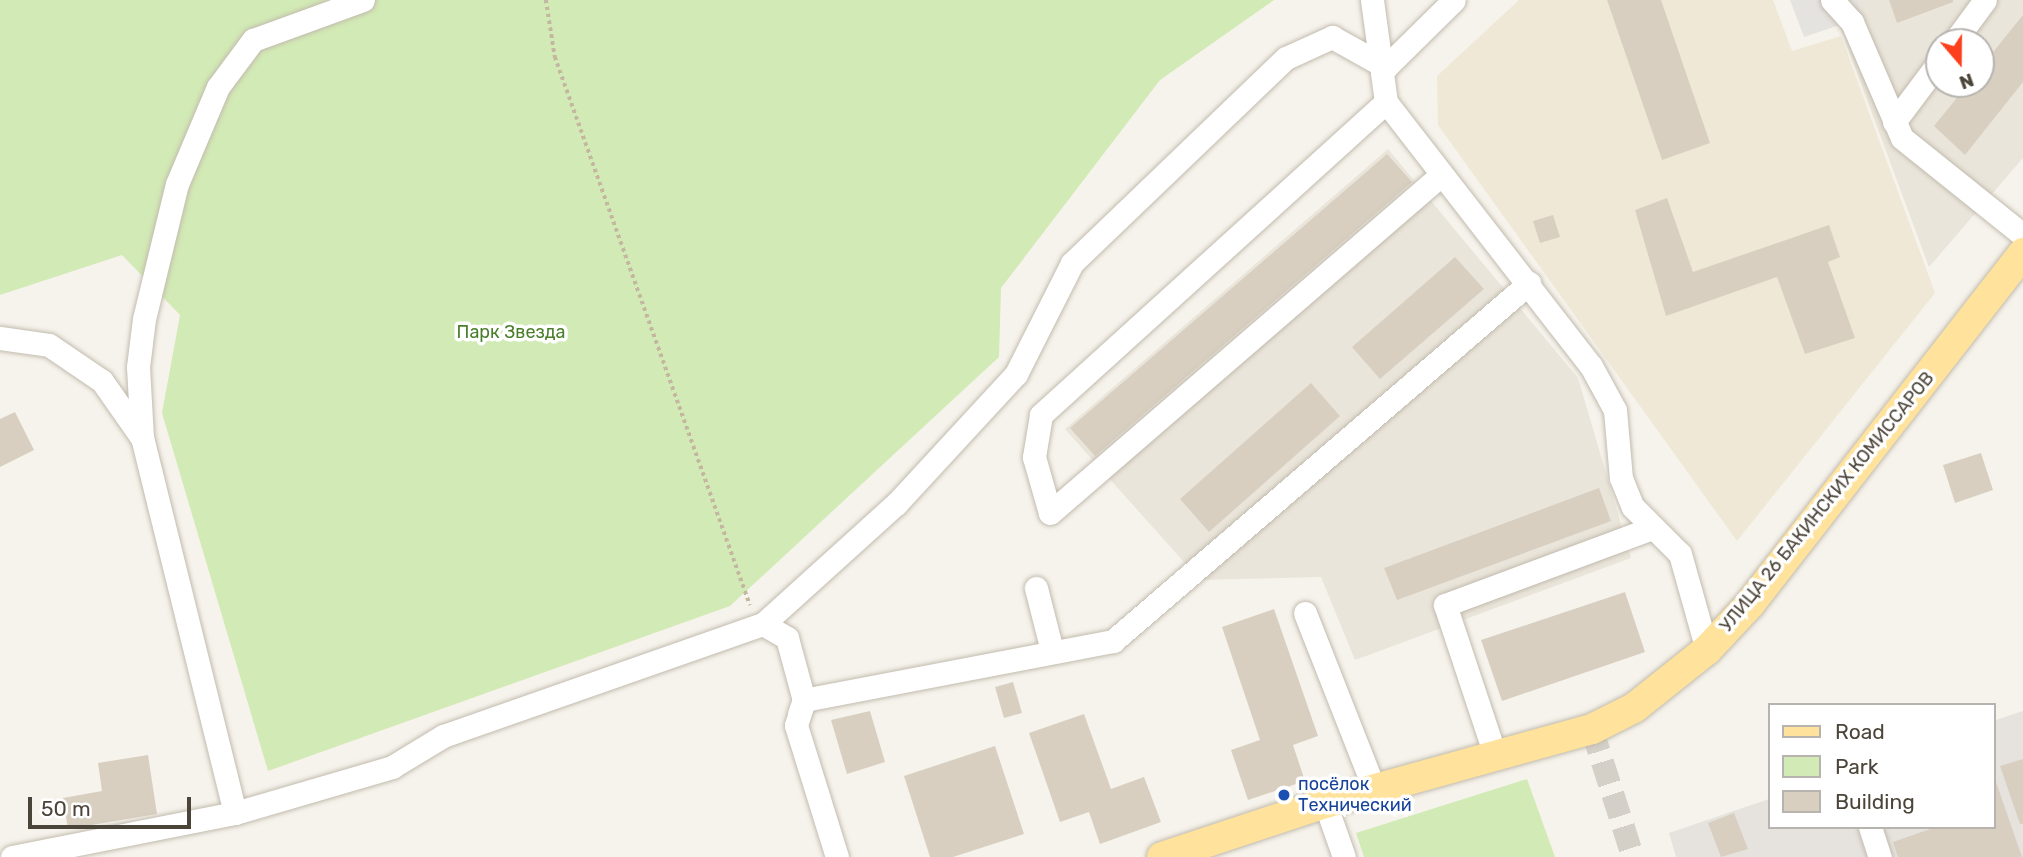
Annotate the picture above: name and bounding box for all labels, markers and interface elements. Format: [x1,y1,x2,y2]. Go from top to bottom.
north arrow [1925,28,1995,98]
text: N [1956,68,1977,94]
park label: Парк Звезда [457,321,565,343]
street label: УЛИЦА 26 БАКИНСКИХ КОМИССАРОВ [1715,368,1939,636]
legend [1768,703,1995,829]
text: Road [1835,719,1885,744]
text: Park [1835,754,1879,779]
place label: посёлок Технический [1298,774,1412,816]
scale bar [32,784,194,828]
marker: посёлок Технический [1276,787,1292,803]
text: Building [1835,789,1915,814]
text: 50 m [41,796,91,821]

